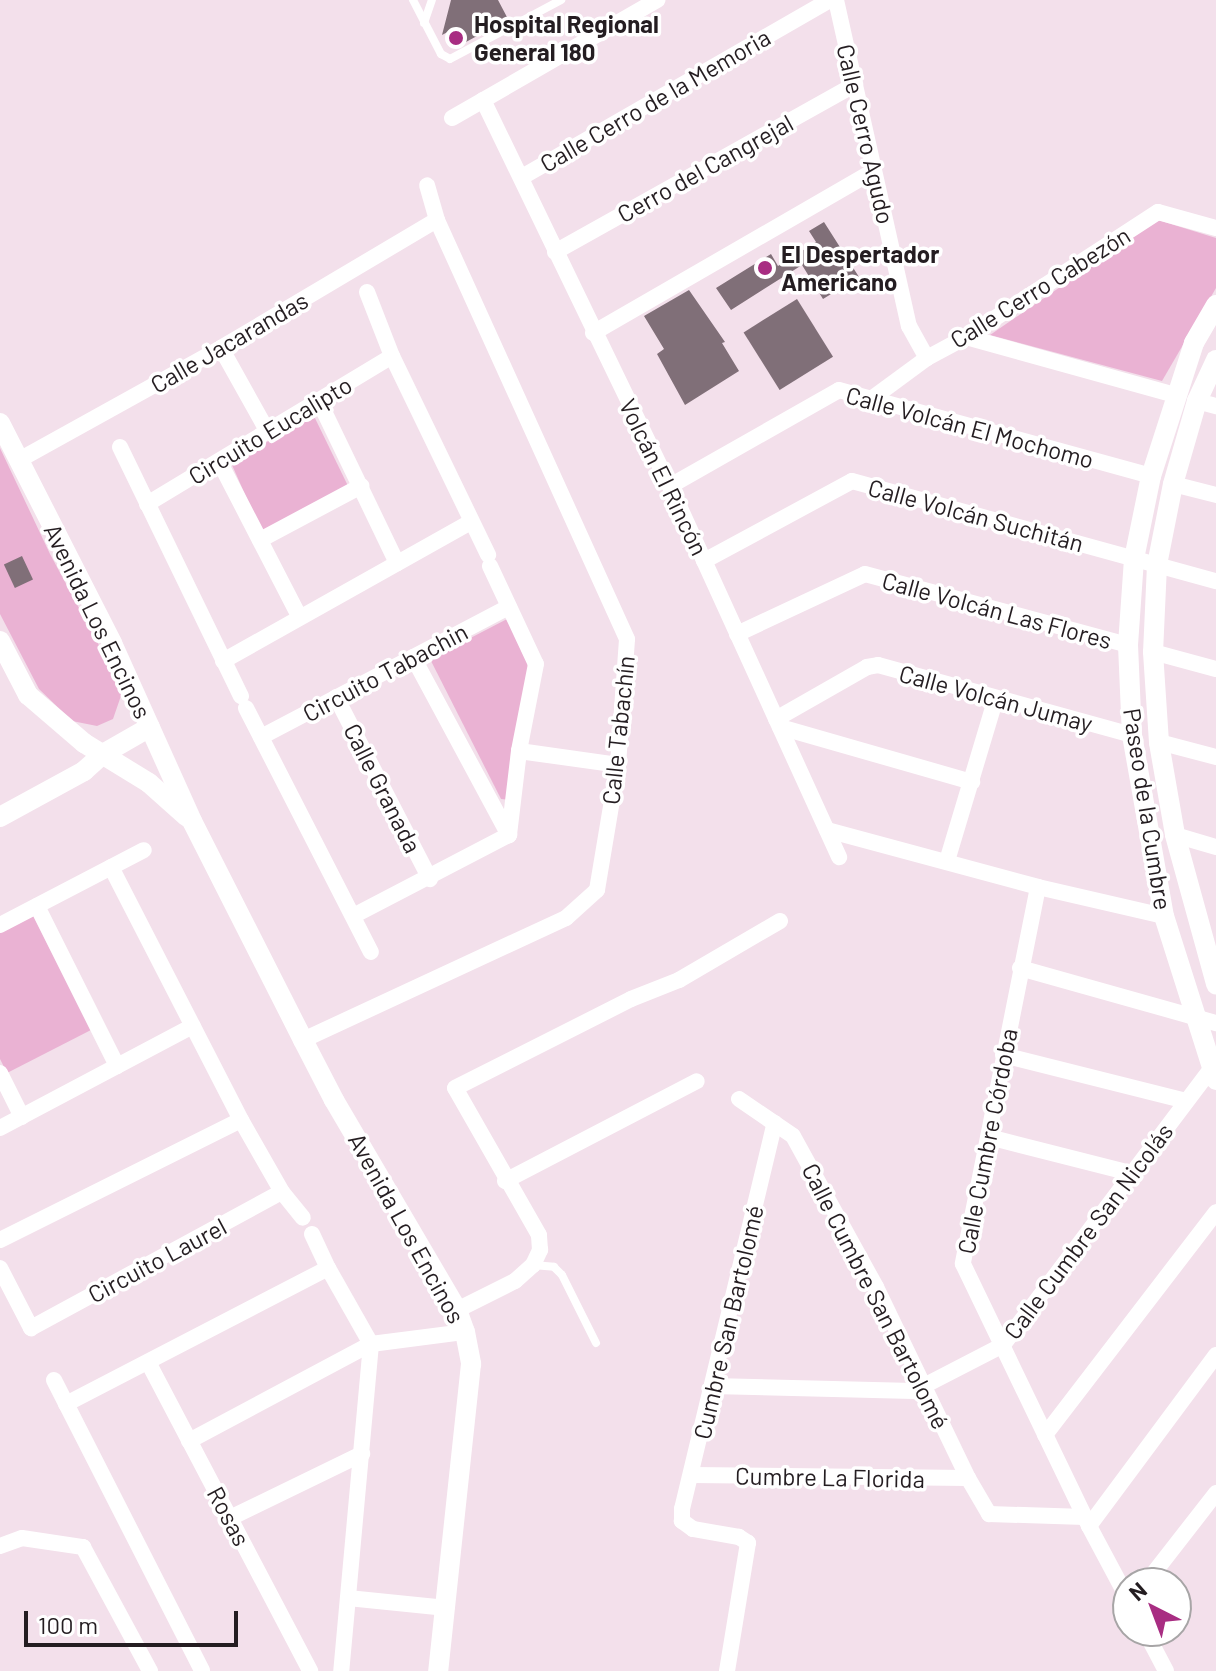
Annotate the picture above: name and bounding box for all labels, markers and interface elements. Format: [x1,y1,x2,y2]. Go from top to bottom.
place label: Hospital Regional General 180 [474,10,659,66]
street label: Calle Cerro de la Memoria [535,22,775,178]
marker: Hospital Regional General 180 [445,27,467,49]
street label: Calle Cerro Agudo [831,41,901,227]
street label: Cerro del Cangrejal [612,108,798,228]
street label: Calle Cerro Cabezón [945,220,1135,354]
place label: El Despertador Americano [781,240,939,296]
marker: El Despertador Americano [756,259,774,277]
street label: Calle Jacarandas [145,285,313,399]
street label: Circuito Eucalipto [183,370,357,490]
street label: Calle Volcán El Mochomo [843,380,1097,474]
street label: Volcán El Rincón [614,394,714,560]
street label: Calle Volcán Suchitán [865,472,1087,558]
street label: Avenida Los Encinos [38,519,158,723]
street label: Calle Volcán Las Flores [879,565,1115,655]
street label: Circuito Tabachin [298,616,472,728]
street label: Calle Tabachín [596,654,640,806]
street label: Calle Volcán Jumay [896,658,1096,738]
street label: Paseo de la Cumbre [1118,706,1178,912]
street label: Calle Granada [338,718,428,858]
street label: Calle Cumbre Córdoba [951,1026,1023,1256]
street label: Calle Cumbre San Nicolás [997,1117,1179,1345]
street label: Avenida Los Encinos [343,1128,471,1328]
street label: Calle Cumbre San Bartolomé [796,1158,956,1434]
street label: Cumbre San Bartolomé [687,1202,769,1442]
street label: Circuito Laurel [83,1211,231,1309]
street label: Cumbre La Florida [735,1461,925,1493]
street label: Rosas [201,1481,257,1551]
north arrow [1112,1567,1192,1647]
text: N [1123,1576,1151,1605]
scale bar [28,1595,242,1645]
text: 100 m [38,1610,98,1639]

